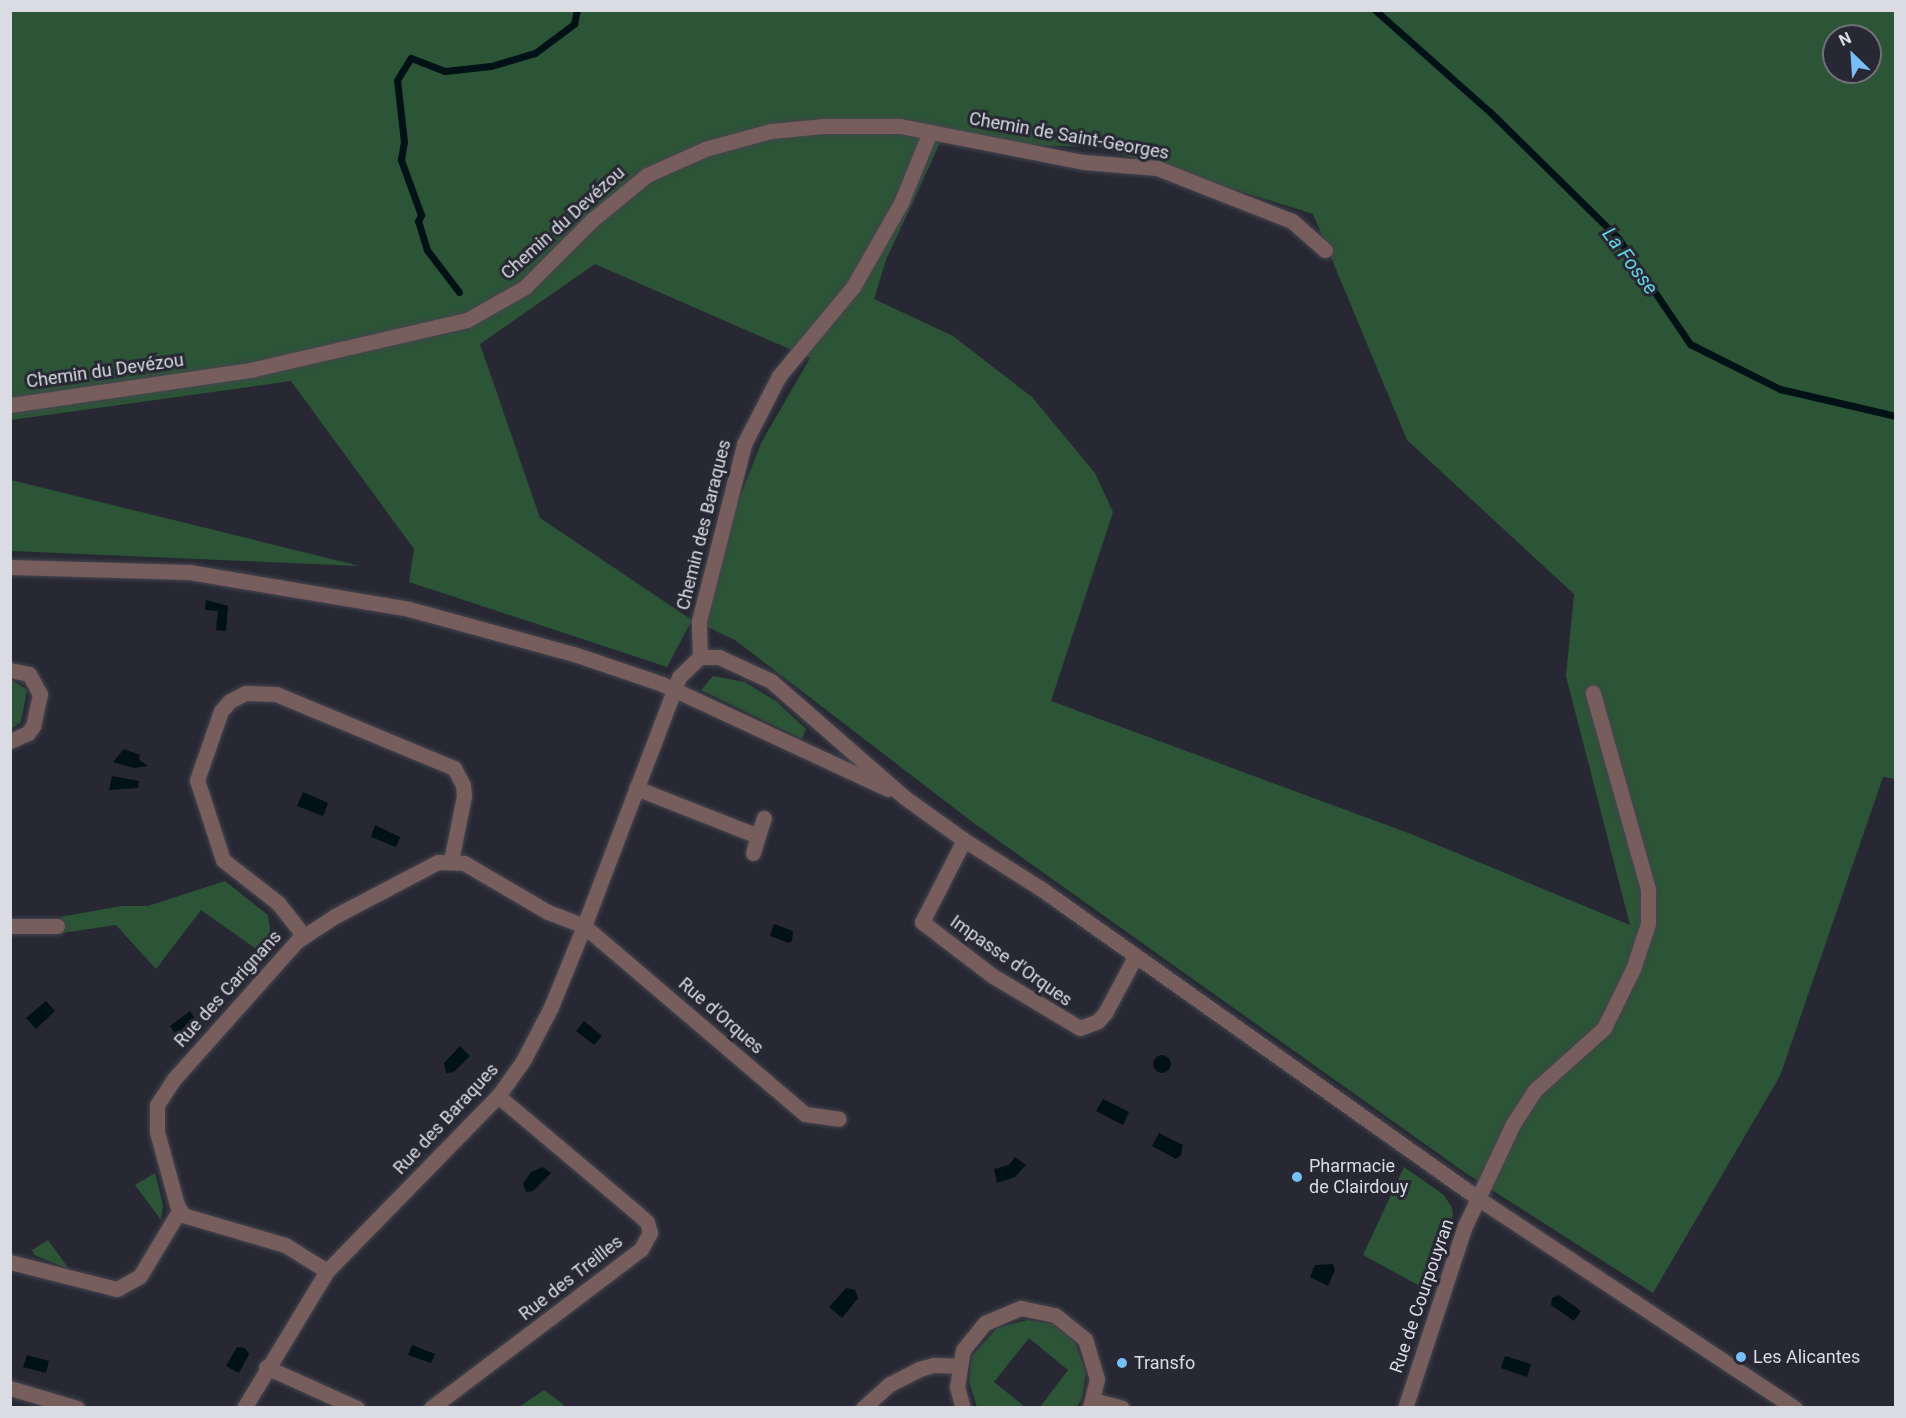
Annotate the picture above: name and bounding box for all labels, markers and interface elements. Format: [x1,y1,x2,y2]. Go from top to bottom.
north arrow [1822,24,1882,84]
text: N [1836,28,1854,50]
street label: Chemin de Saint-Georges [967,108,1171,164]
street label: Chemin du Devézou [497,162,629,284]
water label: La Fosse [1597,223,1663,299]
street label: Chemin du Devézou [25,349,185,393]
street label: Chemin des Baraques [672,438,736,612]
street label: Impasse d'Orques [946,911,1076,1011]
street label: Rue des Carignans [170,926,286,1052]
street label: Rue d'Orques [674,973,768,1059]
street label: Rue des Baraques [389,1059,503,1179]
place label: Pharmacie de Clairdouy [1309,1156,1408,1198]
marker: Pharmacie de Clairdouy [1290,1170,1304,1184]
street label: Rue de Courpouyran [1386,1216,1458,1376]
street label: Rue des Treilles [515,1231,627,1325]
place label: Les Alicantes [1753,1346,1860,1368]
marker: Les Alicantes [1734,1350,1748,1364]
place label: Transfo [1134,1352,1195,1374]
marker: Transfo [1115,1356,1129,1370]

